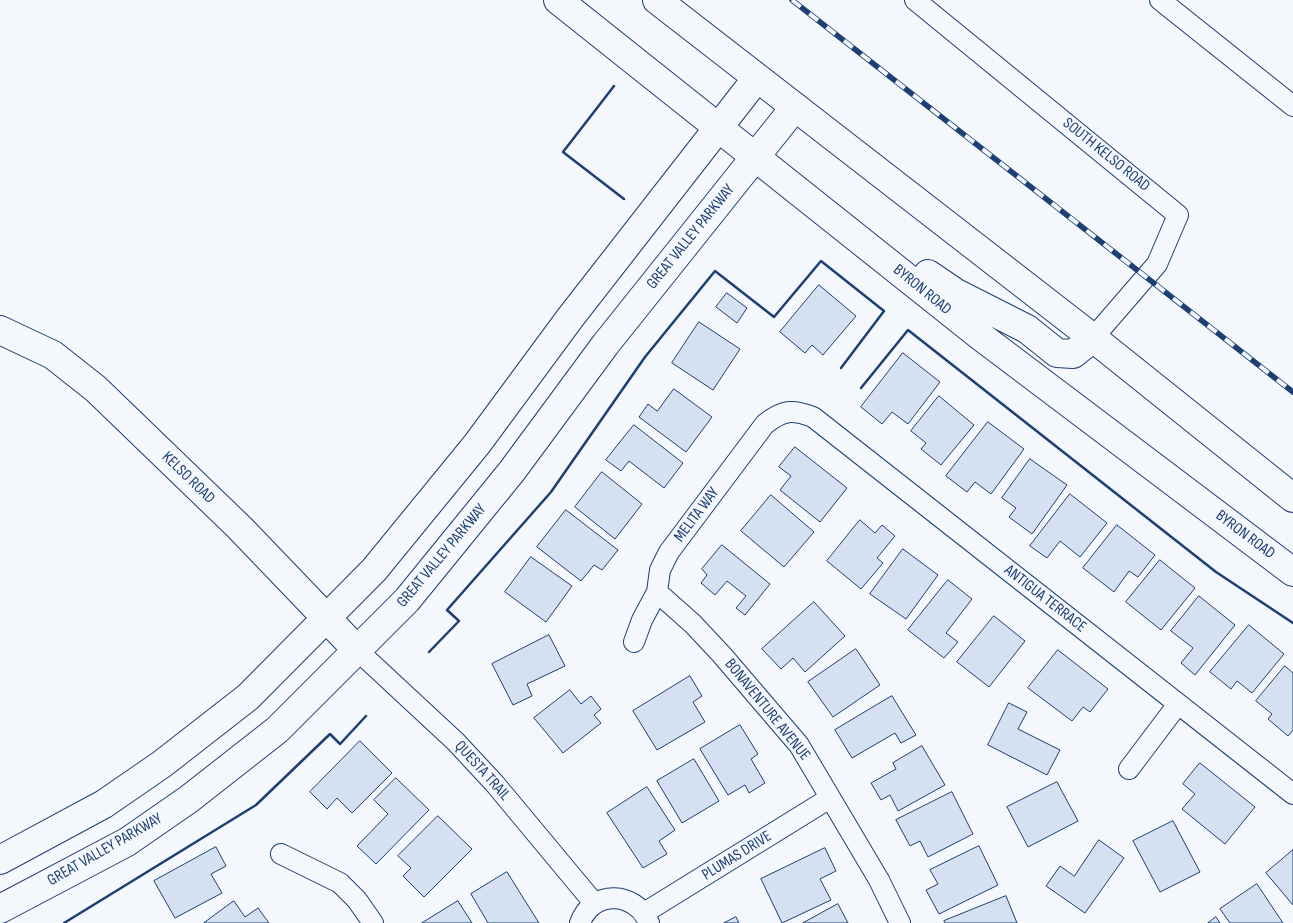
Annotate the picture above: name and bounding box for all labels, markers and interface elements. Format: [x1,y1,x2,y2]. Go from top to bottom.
street label: SOUTH KELSO ROAD [1059,114,1153,196]
street label: GREAT VALLEY PARKWAY [643,181,739,293]
street label: BYRON ROAD [889,261,955,319]
street label: KELSO ROAD [157,448,219,508]
street label: MELITA WAY [670,484,724,546]
street label: GREAT VALLEY PARKWAY [393,500,491,612]
street label: BYRON ROAD [1212,506,1278,564]
street label: ANTIGUA TERRACE [1000,561,1090,637]
street label: BONAVENTURE AVENUE [720,655,814,765]
street label: QUESTA TRAIL [450,737,514,805]
street label: GREAT VALLEY PARKWAY [44,809,166,891]
street label: PLUMAS DRIVE [699,827,775,885]

